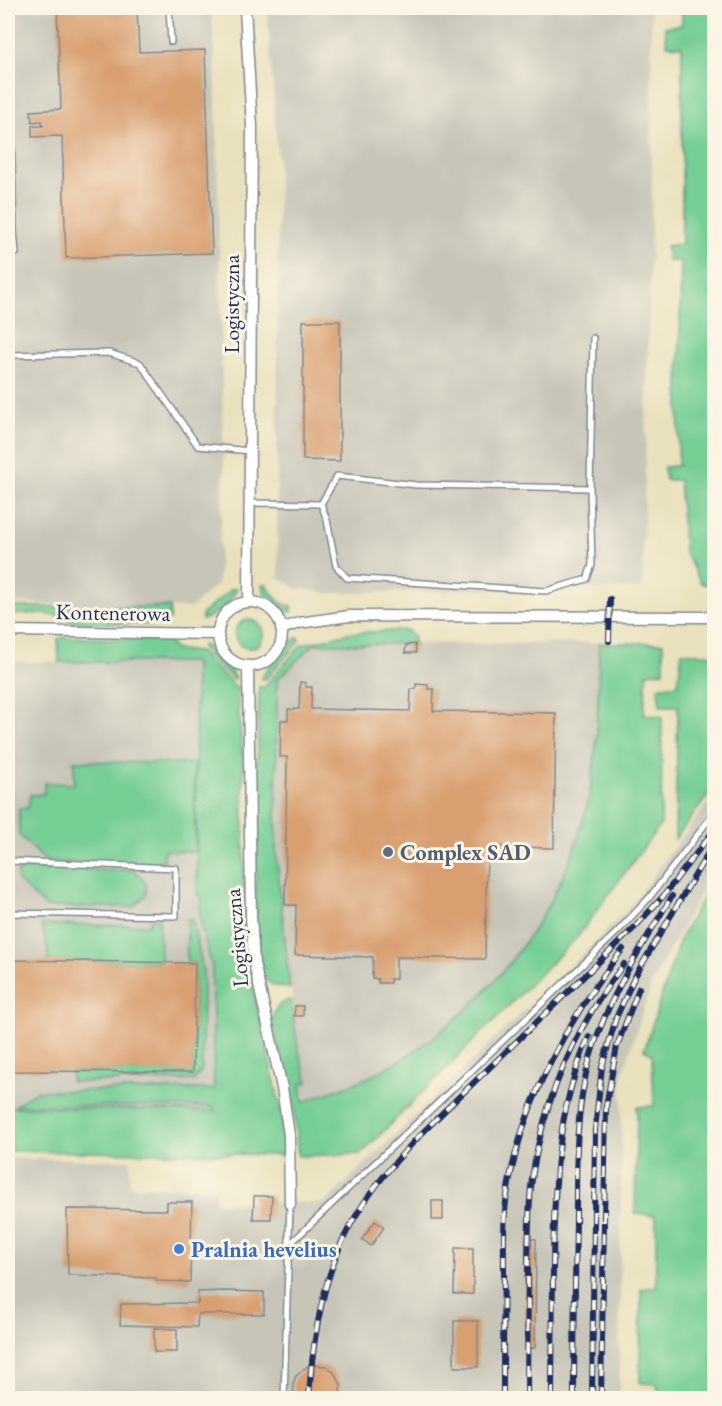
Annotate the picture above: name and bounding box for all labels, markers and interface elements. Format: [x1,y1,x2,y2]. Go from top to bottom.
street label: Logistyczna [217,254,246,353]
street label: Kontenerowa [55,597,171,628]
place label: Complex SAD [400,838,531,867]
marker: Complex SAD [381,845,395,859]
street label: Logistyczna [218,887,255,988]
place label: Pralnia hevelius [191,1235,337,1264]
marker: Pralnia hevelius [172,1242,186,1256]

